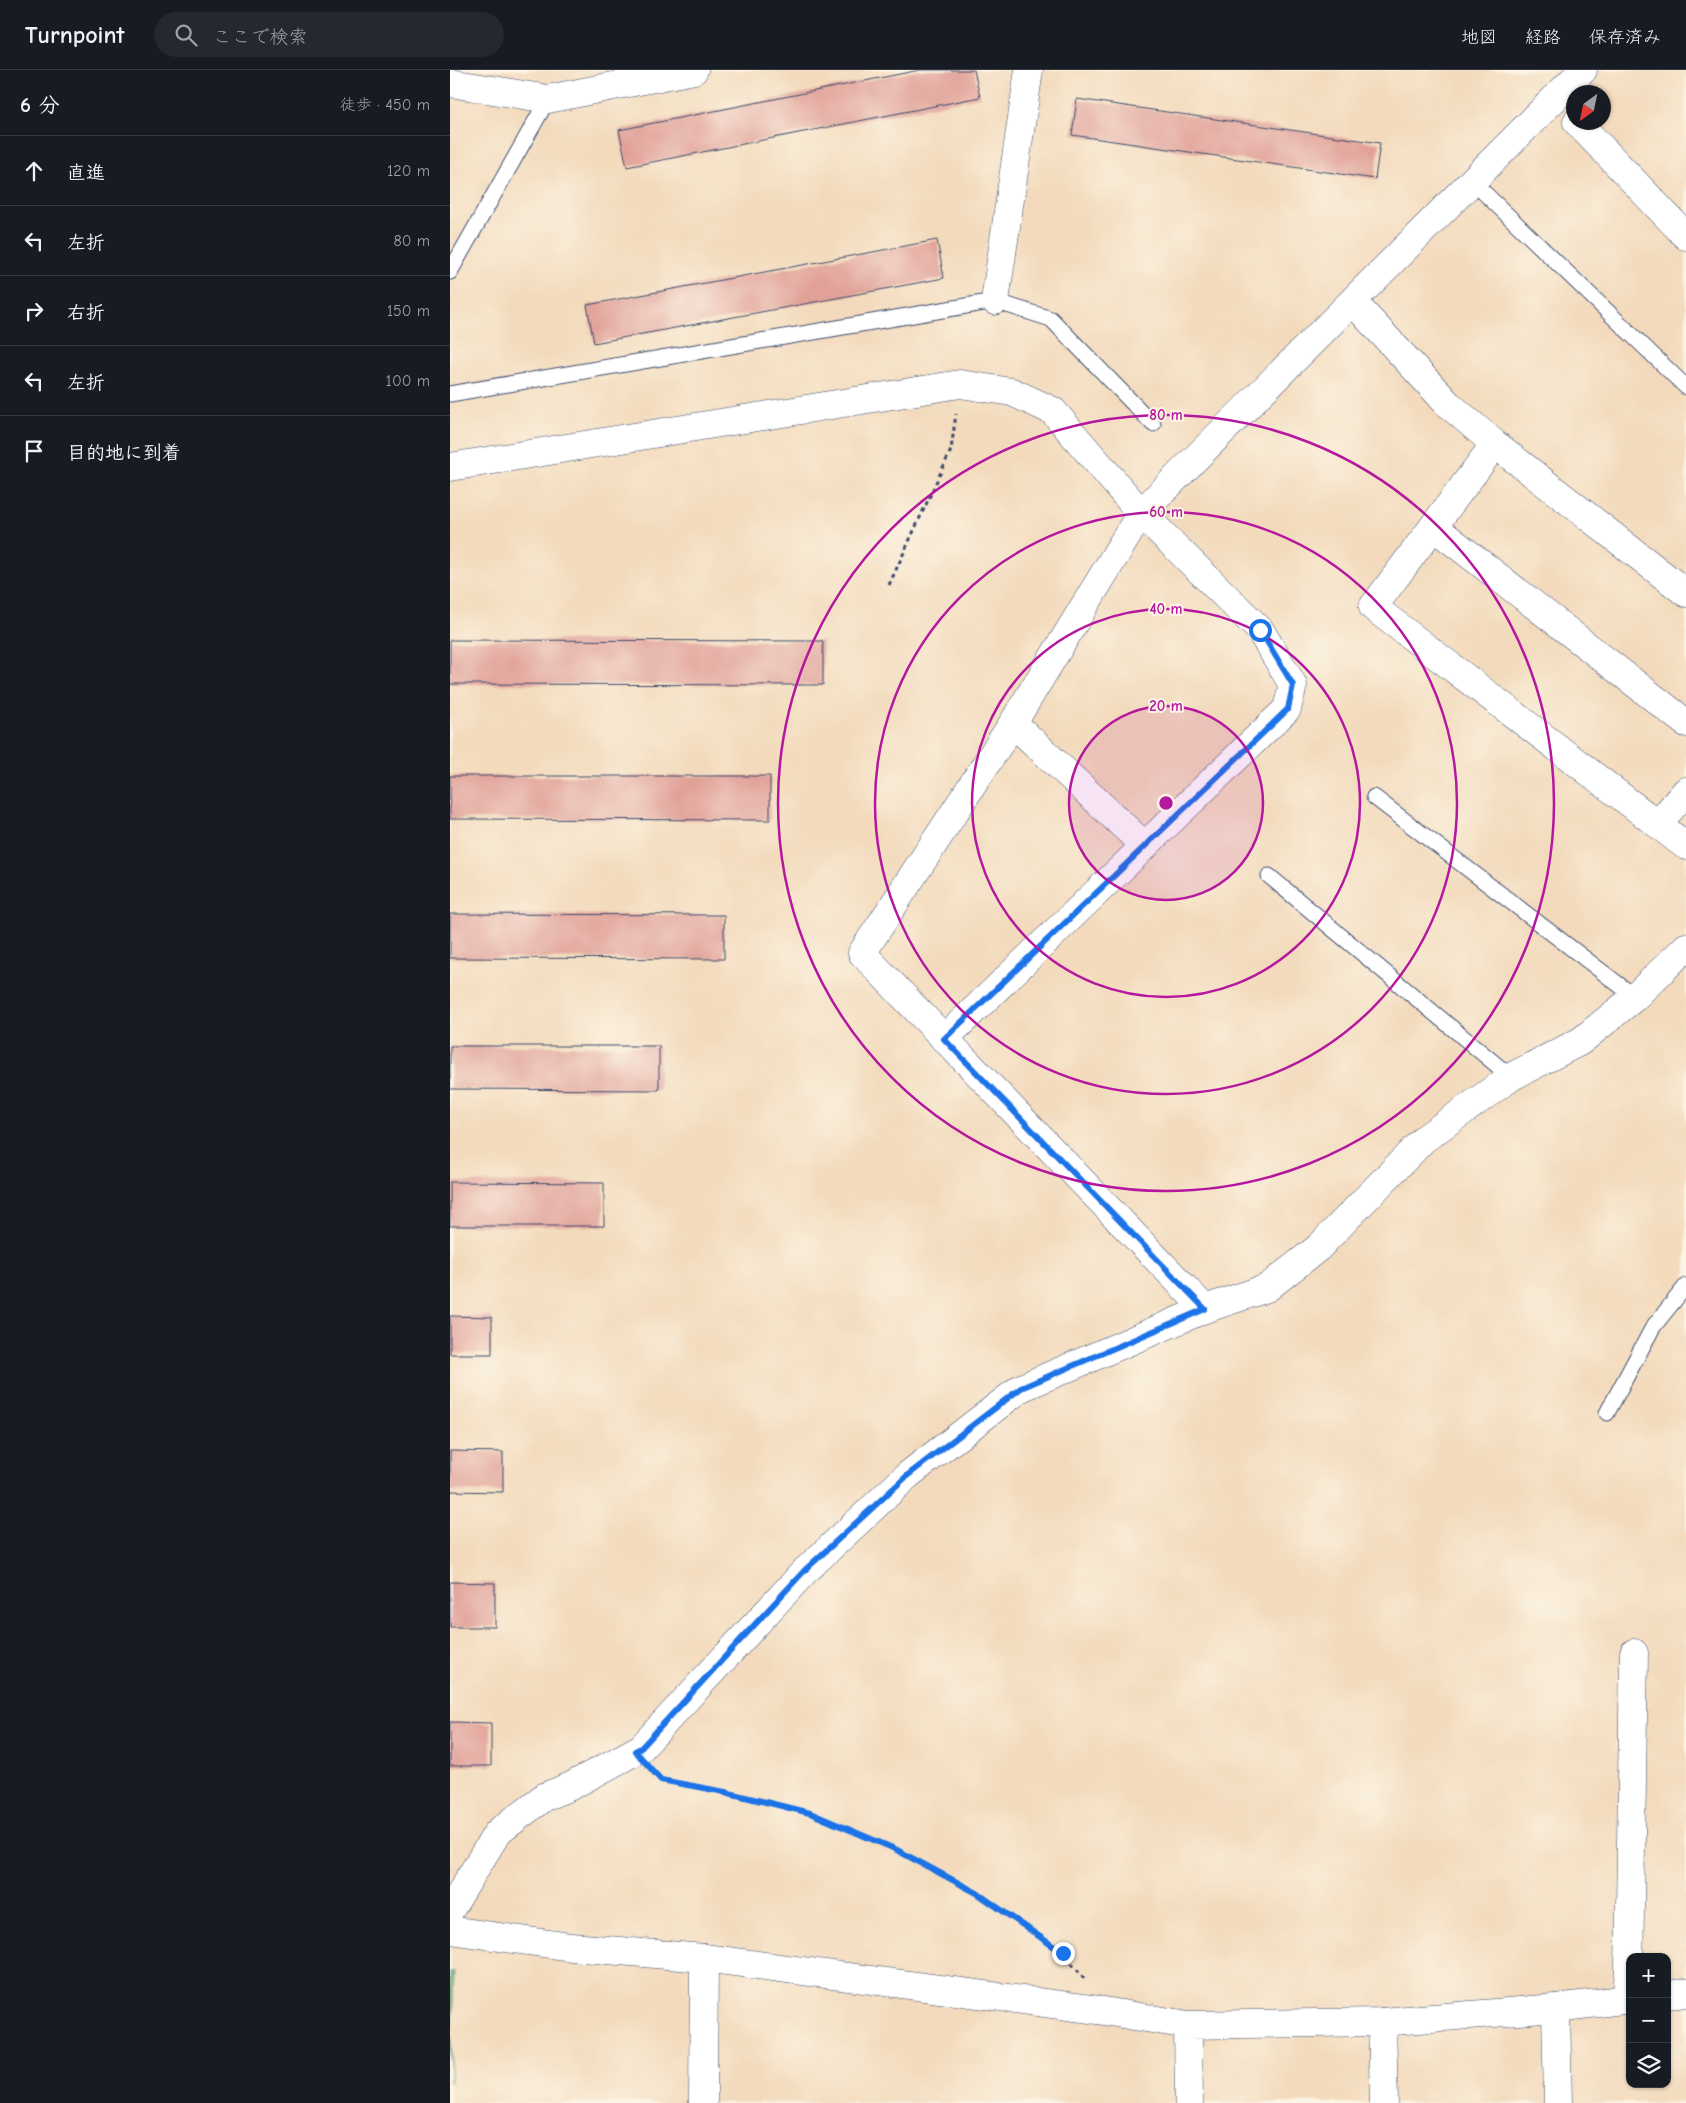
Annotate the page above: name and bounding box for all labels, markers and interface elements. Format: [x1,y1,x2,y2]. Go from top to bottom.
search box [154,12,504,57]
text: Turnpoint [25,21,124,49]
icon: search [172,21,200,49]
text: ここで検索 [212,26,307,48]
text: 地図 [1461,27,1497,48]
text: 経路 [1525,27,1561,48]
text: 保存済み [1589,27,1661,48]
north arrow [1566,85,1611,130]
text: 6 分 [20,93,59,117]
text: 徒歩 · 450 m [340,96,430,114]
icon: ahead [20,157,48,185]
text: 直進 [67,162,105,184]
text: 120 m [387,162,430,180]
icon: left [20,227,48,255]
text: 左折 [67,232,105,254]
text: 80 m [393,232,430,250]
icon: right [20,297,48,325]
text: 右折 [67,302,105,324]
text: 150 m [387,302,430,320]
icon: left [20,367,48,395]
text: 左折 [67,372,105,394]
text: 100 m [386,372,430,390]
text: 80 m [1149,406,1183,424]
icon: arrive [20,437,48,465]
text: 目的地に到着 [67,442,181,464]
text: 60 m [1149,503,1183,521]
text: 40 m [1150,600,1183,618]
route start [1249,619,1272,642]
text: 20 m [1149,697,1183,715]
centre of rings [1157,794,1175,812]
route end [1052,1942,1075,1965]
map controls [1626,1953,1671,2088]
button: + [1626,1953,1671,1998]
button: − [1626,1998,1671,2043]
button: layers [1626,2043,1671,2088]

